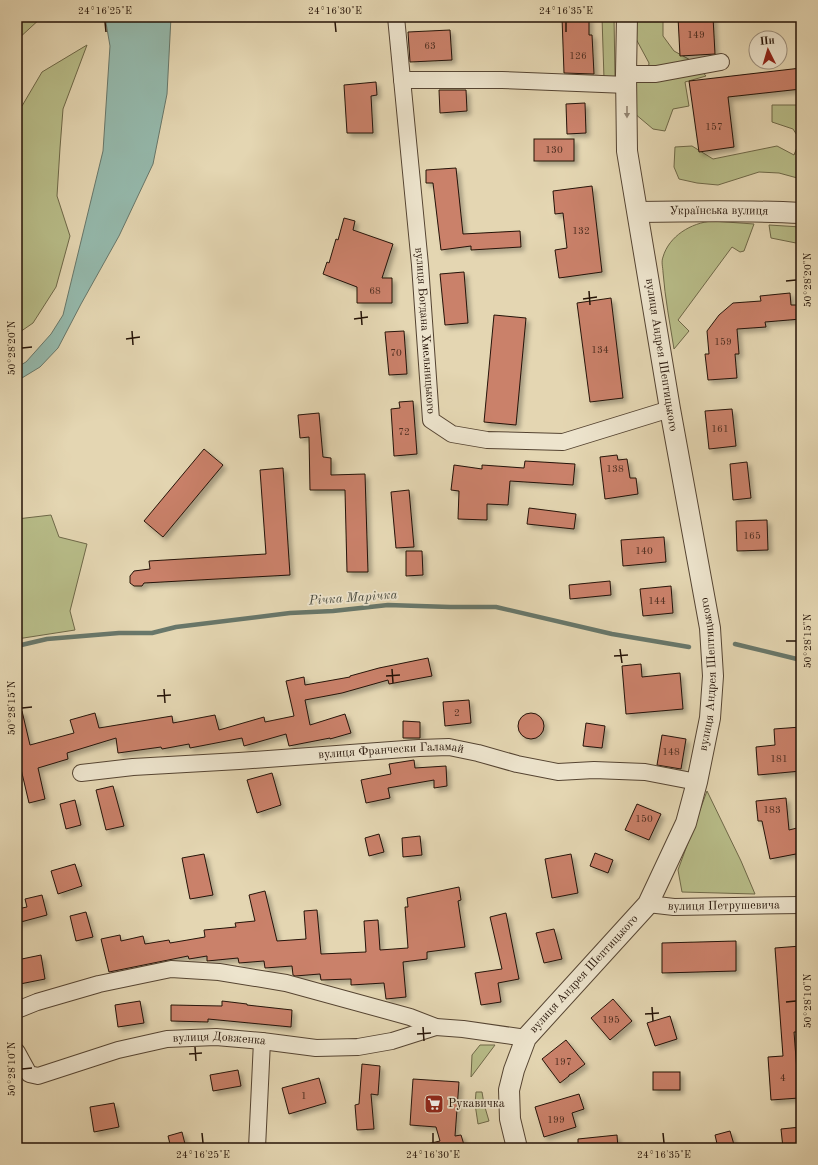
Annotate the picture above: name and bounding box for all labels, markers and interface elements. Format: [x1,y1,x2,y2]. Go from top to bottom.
text: 24°16'25"E [78,6,132,16]
text: 24°16'30"E [308,6,362,16]
text: 24°16'35"E [539,6,593,16]
house number: 149 [687,30,705,40]
north arrow [748,30,788,70]
text: Пн [759,35,775,48]
house number: 63 [424,41,436,51]
house number: 126 [569,51,587,61]
one-way arrow [624,106,630,119]
house number: 157 [705,122,723,132]
house number: 130 [545,145,563,155]
street label: Українська вулиця [669,205,769,218]
house number: 132 [572,226,590,236]
street label: вулиця Богдана Хмельницького [412,247,437,414]
text: 50°28'20"N [803,252,813,307]
street label: вулиця Андрея Шептицького [643,278,679,432]
house number: 68 [369,286,381,296]
text: 50°28'20"N [7,320,17,375]
house number: 159 [714,337,732,347]
house number: 134 [591,345,609,355]
house number: 70 [390,348,402,358]
house number: 161 [711,424,729,434]
house number: 72 [398,427,410,437]
house number: 138 [606,464,624,474]
house number: 165 [743,531,761,541]
house number: 140 [635,546,653,556]
water label: Річка Марічка [307,588,398,608]
house number: 144 [648,596,666,606]
street label: вулиця Андрея Шептицького [697,596,719,752]
text: 50°28'15"N [803,613,813,668]
text: 50°28'15"N [7,680,17,735]
house number: 2 [454,708,460,718]
street label: вулиця Франчески Галамай [318,741,465,761]
house number: 148 [662,747,680,757]
house number: 181 [770,754,788,764]
house number: 183 [763,805,781,815]
house number: 150 [635,814,653,824]
street label: вулиця Петрушевича [667,899,780,913]
street label: вулиця Андрея Шептицького [528,913,641,1035]
text: 50°28'10"N [803,973,813,1028]
house number: 195 [602,1015,620,1025]
street label: вулиця Довженка [172,1031,267,1047]
text: 50°28'10"N [7,1041,17,1096]
house number: 197 [554,1057,572,1067]
house number: 4 [780,1073,786,1083]
house number: 1 [301,1091,307,1101]
supermarket icon: Рукавичка [423,1093,445,1115]
place label: Рукавичка [448,1098,505,1110]
house number: 199 [547,1115,565,1125]
text: 24°16'25"E [176,1150,230,1160]
text: 24°16'30"E [406,1150,460,1160]
text: 24°16'35"E [637,1150,691,1160]

